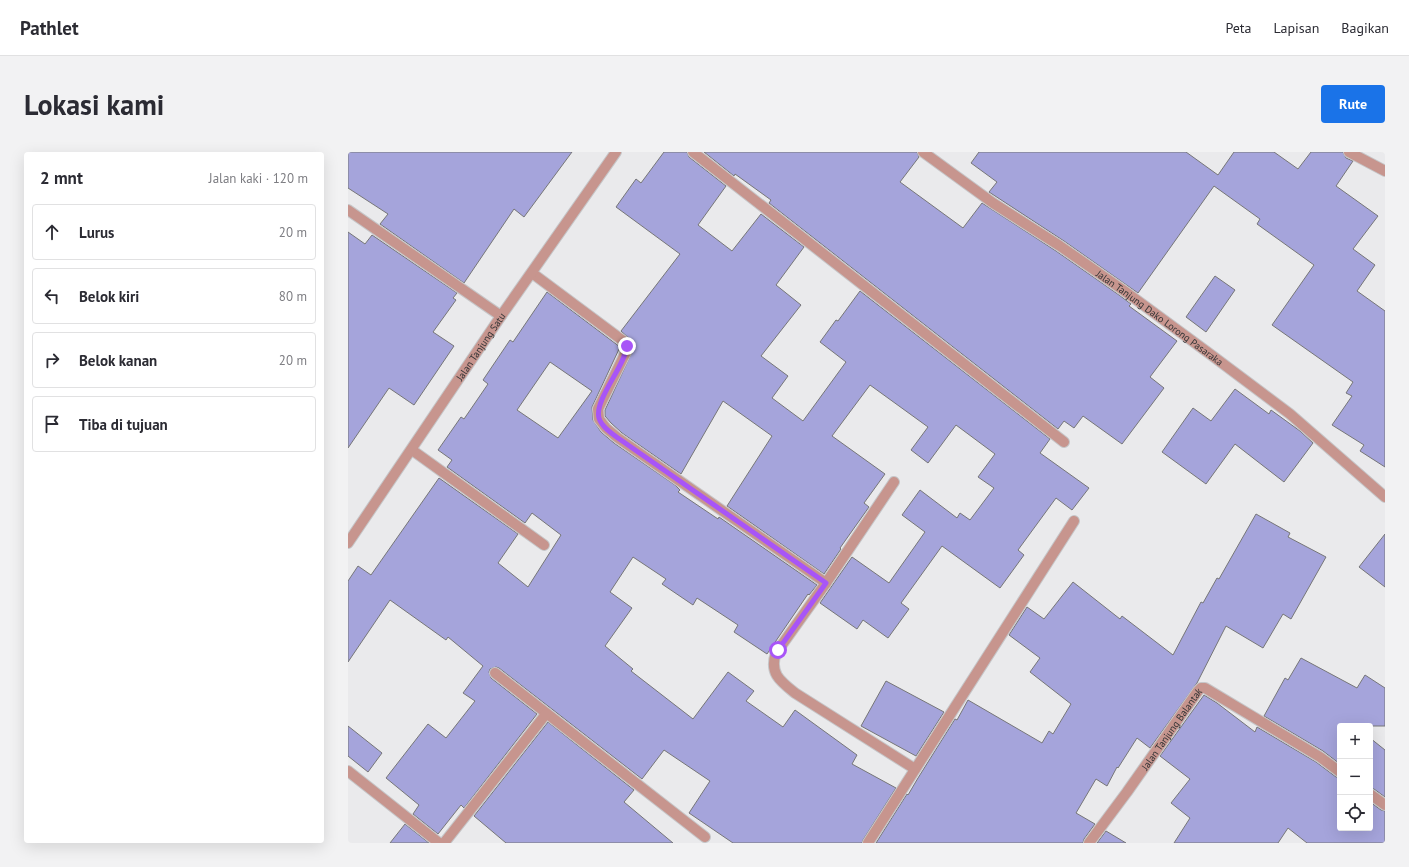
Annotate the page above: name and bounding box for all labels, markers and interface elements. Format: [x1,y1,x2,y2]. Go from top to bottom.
text: Pathlet [20,16,79,40]
text: Peta [1225,19,1252,37]
text: Lapisan [1274,19,1319,37]
text: Bagikan [1341,19,1389,37]
button: Rute [1321,85,1385,123]
text: Lokasi kami [24,86,164,123]
text: 2 mnt [40,167,83,189]
text: Jalan kaki · 120 m [209,170,308,187]
icon: ahead [41,221,63,243]
text: Lurus [79,223,114,242]
text: 20 m [279,224,307,241]
street label: Jalan Tanjung Dako Lorong Pasaraka [1093,266,1226,368]
icon: left [41,285,63,307]
text: Belok kiri [79,287,139,306]
text: 80 m [279,288,307,305]
street label: Jalan Tanjung Satu [452,310,508,384]
route end [618,337,636,355]
icon: right [41,349,63,371]
text: Belok kanan [79,351,157,370]
text: 20 m [279,352,307,369]
icon: arrive [41,413,63,435]
text: Tiba di tujuan [79,415,168,434]
route start [769,641,787,659]
street label: Jalan Tanjung Balantak [1138,684,1205,773]
map controls [1337,723,1373,831]
button: + [1337,723,1373,759]
button: − [1337,759,1373,795]
button: locate [1337,795,1373,831]

